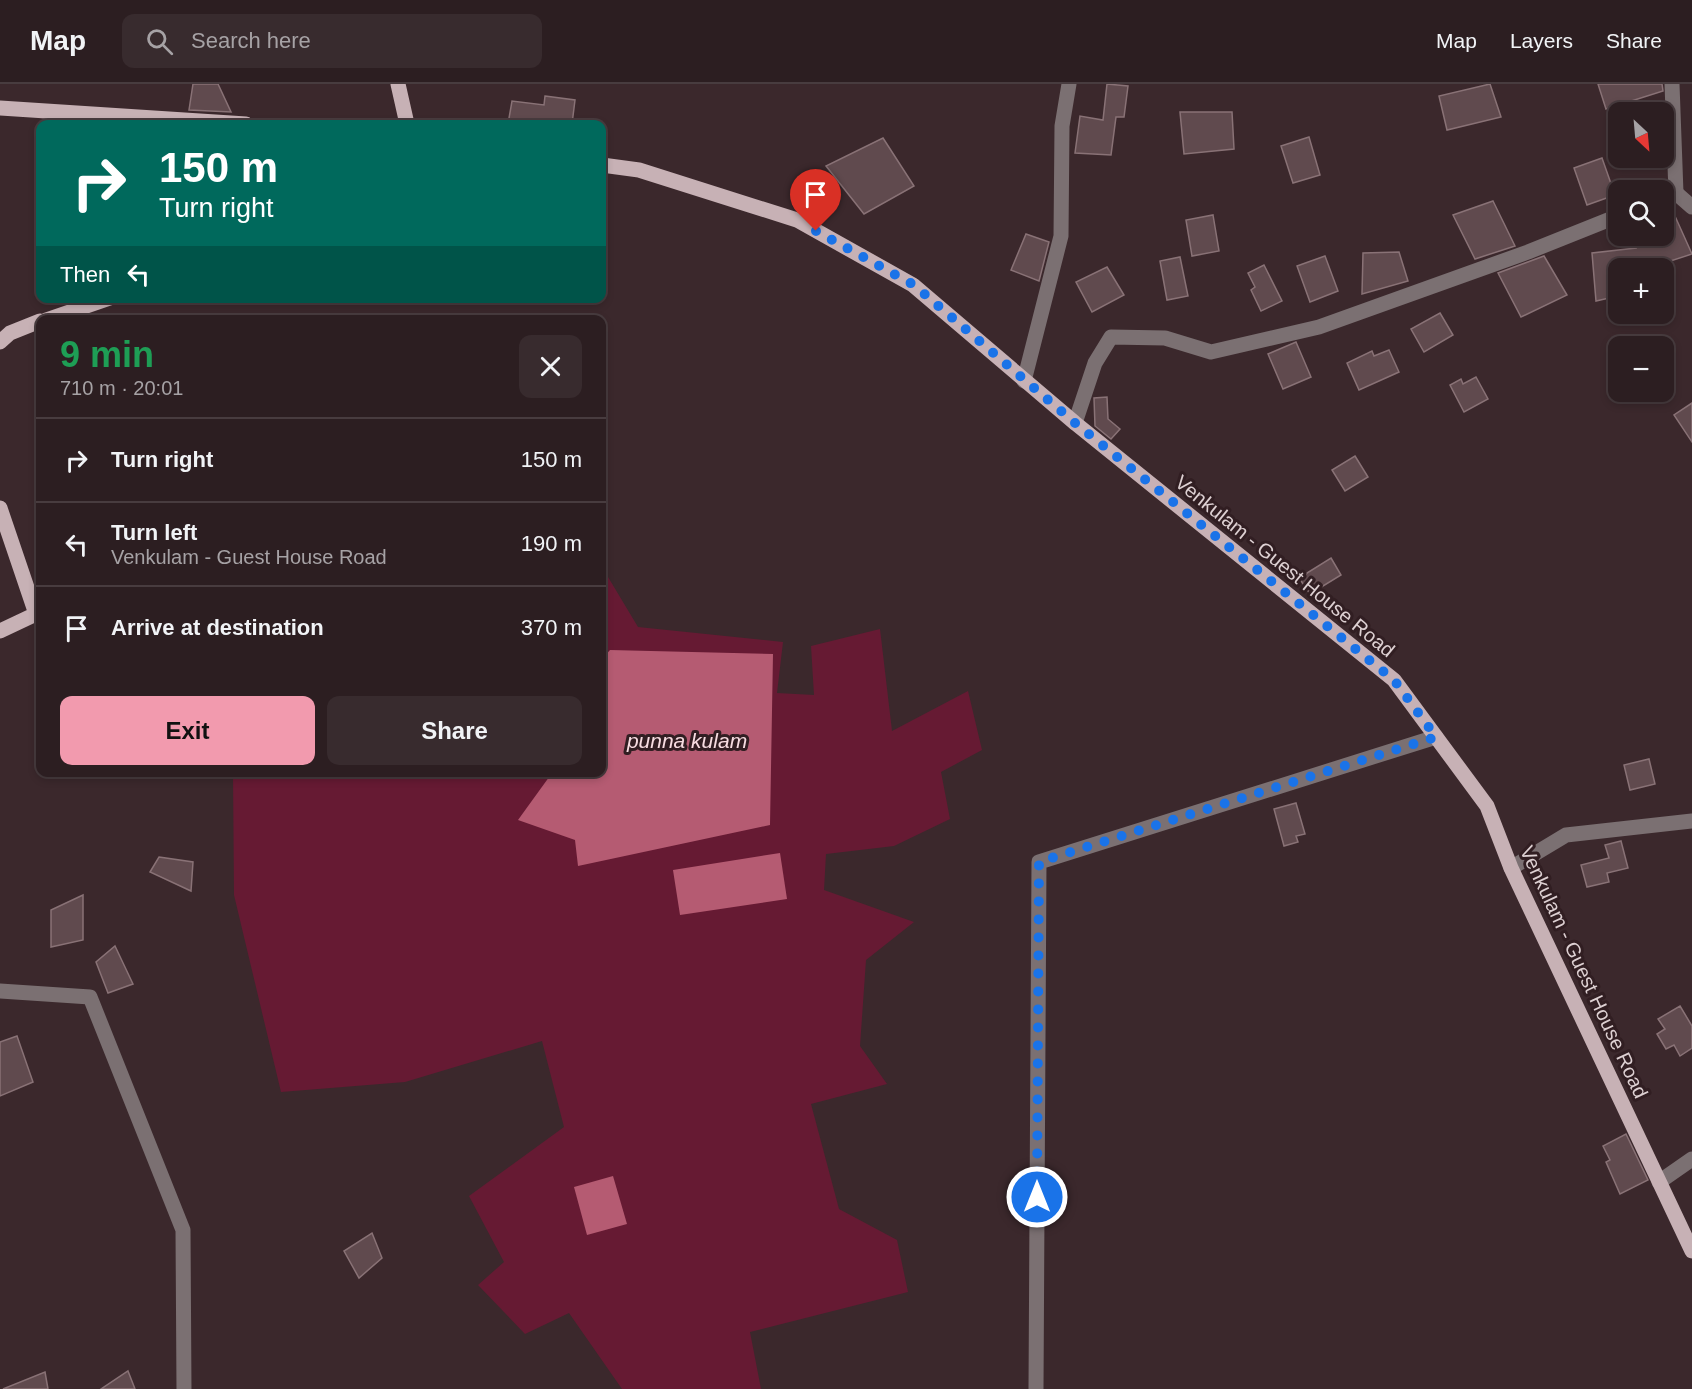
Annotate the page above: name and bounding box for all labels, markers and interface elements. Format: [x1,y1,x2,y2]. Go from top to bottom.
search box [122,14,542,68]
text: Map [30,25,86,56]
icon: search [143,25,176,58]
text: Search here [191,28,311,53]
text: Map [1436,29,1477,52]
text: Layers [1510,29,1573,52]
text: Share [1606,29,1662,52]
north arrow [1608,102,1674,168]
map controls [1608,102,1674,402]
icon: right [60,144,138,222]
text: 150 m [159,144,278,191]
pin [790,169,841,231]
icon: arrive [799,178,832,211]
button: search [1608,180,1674,246]
text: Turn right [159,193,274,223]
icon: left [122,258,155,291]
button: + [1608,258,1674,324]
text: Then [60,262,110,287]
text: 9 min [60,334,154,375]
button: close [519,335,582,398]
button: − [1608,336,1674,402]
text: 710 m · 20:01 [60,377,183,399]
icon: right [60,444,93,477]
text: Turn right [111,447,213,472]
text: 150 m [521,447,582,472]
street label: Venkulam - Guest House Road [1171,471,1399,661]
text: Turn left [111,520,197,545]
icon: left [60,528,93,561]
text: 190 m [521,531,582,556]
text: Venkulam - Guest House Road [111,546,387,568]
icon: arrive [60,612,93,645]
text: Arrive at destination [111,615,324,640]
text: 370 m [521,615,582,640]
button: Exit [60,696,315,765]
button: Share [327,696,582,765]
water label: punna kulam [626,729,747,752]
street label: Venkulam - Guest House Road [1516,842,1652,1102]
position arrow [1005,1165,1069,1229]

